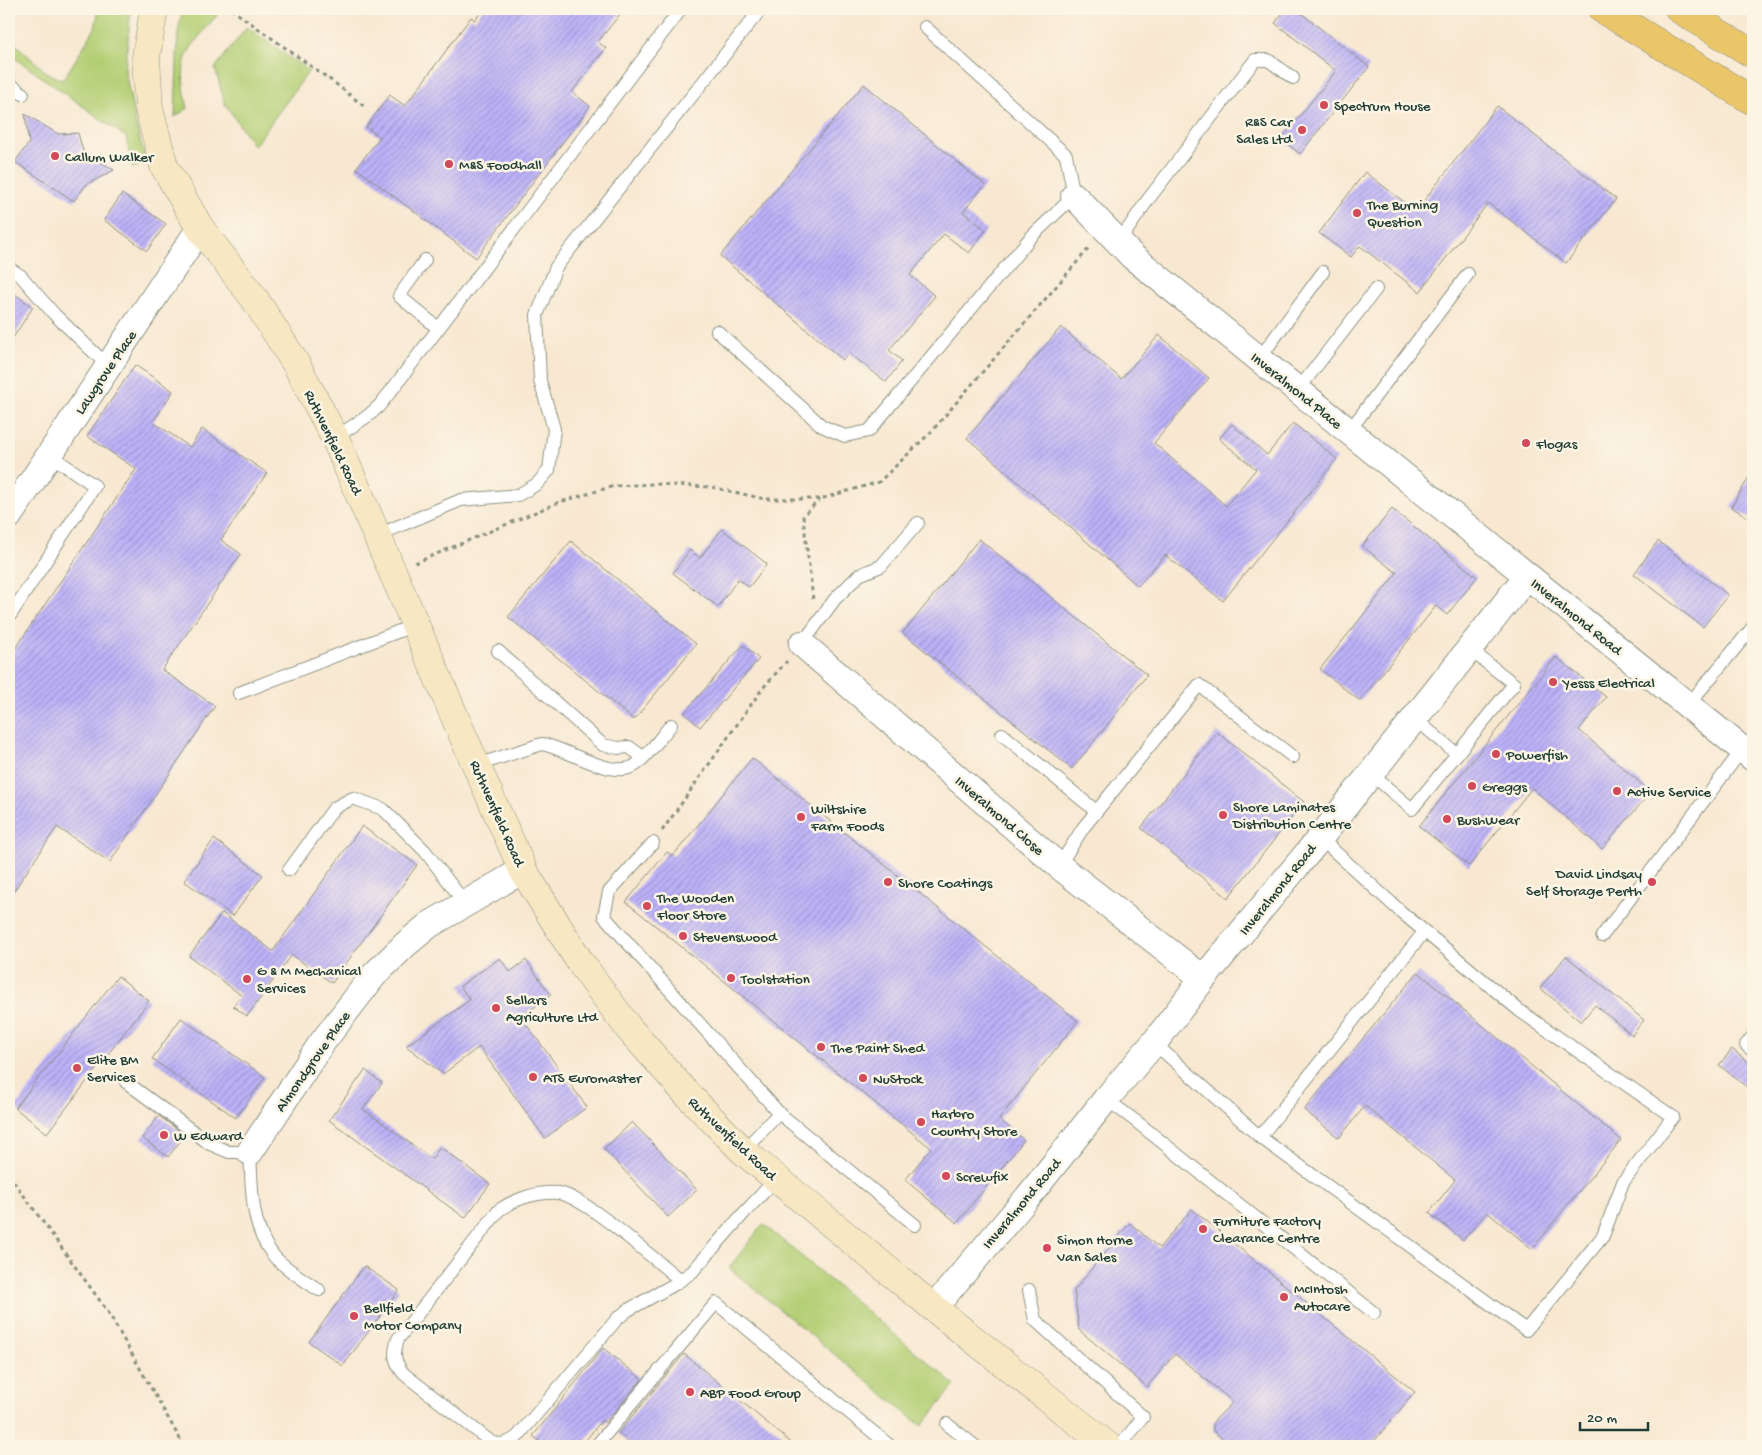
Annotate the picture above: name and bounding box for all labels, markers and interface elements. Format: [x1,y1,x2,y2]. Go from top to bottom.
place label: Spectrum House [1334,98,1431,116]
marker: Spectrum House [1318,99,1330,111]
place label: R&S Car Sales Ltd [1236,114,1294,149]
marker: R&S Car Sales Ltd [1296,124,1308,136]
place label: Callum Walker [65,149,155,167]
marker: Callum Walker [49,150,61,162]
place label: M&S Foodhall [459,157,542,175]
marker: M&S Foodhall [443,158,455,170]
place label: The Burning Question [1366,197,1438,232]
marker: The Burning Question [1351,207,1363,219]
street label: Lawgrove Place [72,327,142,419]
street label: Inveralmond Place [1246,349,1345,434]
street label: Ruthvenfield Road [299,387,366,499]
place label: Flogas [1535,436,1578,454]
marker: Flogas [1520,437,1532,449]
street label: Inveralmond Road [1526,575,1626,661]
place label: Yesss Electrical [1561,675,1655,693]
marker: Yesss Electrical [1547,676,1559,688]
place label: Powerfish [1505,747,1568,765]
marker: Powerfish [1490,748,1502,760]
street label: Ruthvenfield Road [465,758,528,871]
street label: Inveralmond Close [950,773,1047,860]
place label: Greggs [1482,779,1528,797]
marker: Greggs [1466,780,1478,792]
place label: Active Service [1627,784,1711,802]
marker: Active Service [1611,785,1623,797]
place label: Shore Laminates Distribution Centre [1232,799,1351,834]
place label: Wiltshire Farm Foods [810,801,885,836]
marker: Shore Laminates Distribution Centre [1217,809,1229,821]
marker: Wiltshire Farm Foods [795,811,807,823]
place label: BushWear [1456,812,1521,830]
marker: BushWear [1441,813,1453,825]
street label: Inveralmond Road [1236,840,1322,940]
place label: David Lindsay Self Storage Perth [1526,866,1643,901]
place label: Shore Coatings [898,875,993,893]
marker: Shore Coatings [882,876,894,888]
marker: David Lindsay Self Storage Perth [1646,876,1658,888]
place label: The Wooden Floor Store [656,890,734,925]
marker: The Wooden Floor Store [641,900,653,912]
place label: Stevenswood [693,929,778,947]
marker: Stevenswood [677,930,689,942]
place label: G & M Mechanical Services [257,963,361,998]
place label: Toolstation [740,971,810,989]
marker: Toolstation [725,972,737,984]
marker: G & M Mechanical Services [241,973,253,985]
place label: Sellars Agriculture Ltd [506,992,599,1027]
marker: Sellars Agriculture Ltd [490,1002,502,1014]
street label: Almondgrove Place [272,1008,355,1116]
place label: The Paint Shed [830,1040,926,1058]
marker: The Paint Shed [815,1041,827,1053]
place label: Elite BM Services [87,1052,139,1087]
marker: Elite BM Services [71,1062,83,1074]
place label: ATS Euromaster [543,1070,643,1088]
marker: ATS Euromaster [527,1071,539,1083]
place label: NuStock [873,1071,924,1089]
marker: NuStock [857,1072,869,1084]
street label: Ruthvenfield Road [684,1094,781,1186]
place label: Harbro Country Store [931,1106,1018,1141]
marker: Harbro Country Store [915,1116,927,1128]
place label: W Edward [174,1128,244,1146]
marker: W Edward [158,1129,170,1141]
street label: Inveralmond Road [979,1154,1066,1253]
place label: Screwfix [956,1169,1009,1187]
marker: Screwfix [940,1170,952,1182]
place label: Furniture Factory Clearance Centre [1212,1213,1322,1248]
marker: Furniture Factory Clearance Centre [1197,1223,1209,1235]
place label: Simon Horne Van Sales [1056,1232,1133,1267]
marker: Simon Horne Van Sales [1041,1242,1053,1254]
place label: McIntosh Autocare [1294,1281,1351,1316]
marker: McIntosh Autocare [1278,1291,1290,1303]
place label: Bellfield Motor Company [363,1300,462,1335]
marker: Bellfield Motor Company [348,1310,360,1322]
place label: ABP Food Group [700,1385,802,1403]
marker: ABP Food Group [684,1386,696,1398]
scale bar [1580,1400,1647,1432]
text: 20 m [1587,1410,1617,1428]

